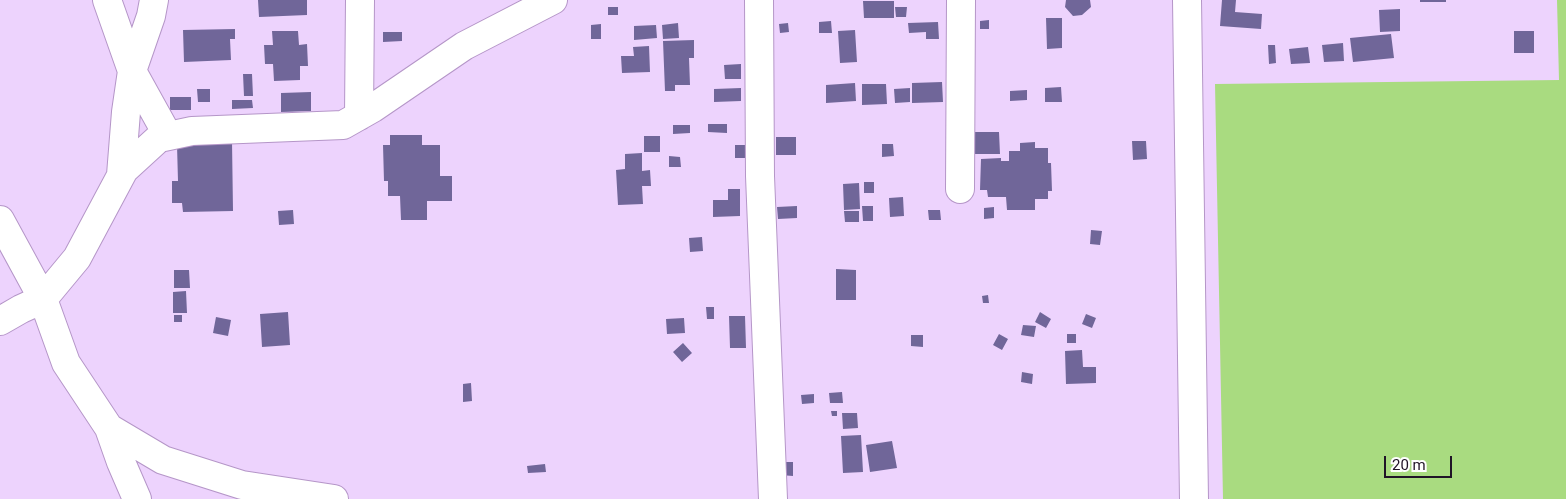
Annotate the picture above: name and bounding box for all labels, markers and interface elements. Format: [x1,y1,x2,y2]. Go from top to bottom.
scale bar [1386,446,1454,478]
text: 20 m [1392,456,1426,474]

